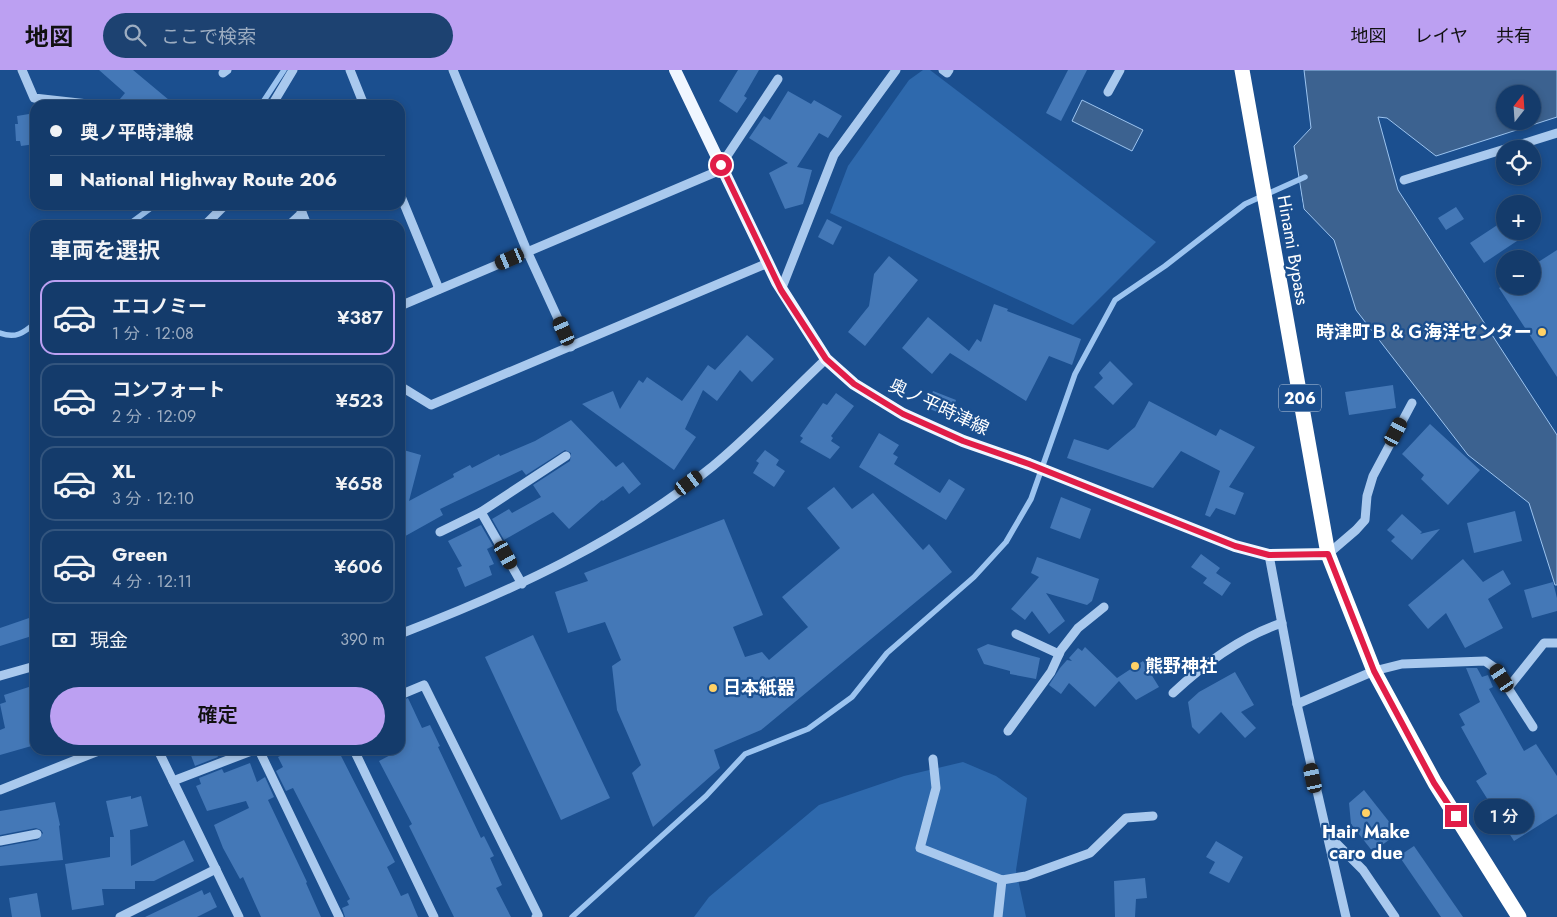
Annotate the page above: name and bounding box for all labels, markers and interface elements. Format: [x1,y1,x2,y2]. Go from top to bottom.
search box [103,13,453,58]
text: 地図 [25,19,73,54]
icon: search [121,21,149,49]
text: ここで検索 [161,23,256,50]
text: 地図 [1351,23,1387,49]
text: レイヤ [1415,23,1468,49]
text: 共有 [1496,23,1532,49]
north arrow [1496,85,1541,130]
map controls [1496,85,1541,295]
text: 奥ノ平時津線 [80,119,194,146]
button: locate [1496,140,1541,185]
route start [710,154,732,176]
text: National Highway Route 206 [80,166,337,193]
street label: Hinami Bypass [1271,193,1315,307]
button: + [1496,195,1541,240]
text: 車両を選択 [50,234,160,266]
car [493,246,526,272]
button: − [1496,250,1541,295]
text: エコノミー [112,293,207,320]
icon: car [52,295,97,340]
text: ¥387 [337,304,383,331]
car [551,314,576,348]
place label: 時津町Ｂ＆Ｇ海洋センター [1316,319,1532,345]
text: 1 分 · 12:08 [112,322,194,345]
marker: 時津町Ｂ＆Ｇ海洋センター [1536,326,1548,338]
street label: 奥ノ平時津線 [885,372,993,442]
text: コンフォート [112,376,225,403]
icon: car [52,378,97,423]
road number: 206 [1279,384,1321,412]
text: ¥523 [336,387,383,414]
text: 2 分 · 12:09 [112,405,196,428]
car [1382,415,1409,449]
text: XL [112,458,135,485]
icon: car [52,461,97,506]
car [672,468,705,498]
text: ¥658 [335,470,383,497]
text: 3 分 · 12:10 [112,487,194,510]
car [492,538,519,572]
text: Green [112,541,168,568]
icon: car [52,544,97,589]
text: ¥606 [334,553,383,580]
text: 4 分 · 12:11 [112,570,192,593]
icon: cash [50,626,78,654]
text: 現金 [90,627,128,654]
text: 390 m [340,628,385,651]
place label: 熊野神社 [1145,653,1217,679]
marker: 熊野神社 [1129,660,1141,672]
car [1487,661,1516,695]
place label: 日本紙器 [723,675,795,701]
marker: 日本紙器 [707,682,719,694]
button: 確定 [50,687,385,745]
car [1302,762,1323,794]
callout: 1 分 [1474,798,1534,834]
route end [1445,805,1467,827]
text: 1 分 [1490,805,1518,828]
marker: Hair Make caro due [1360,807,1372,819]
place label: Hair Make caro due [1322,819,1410,866]

